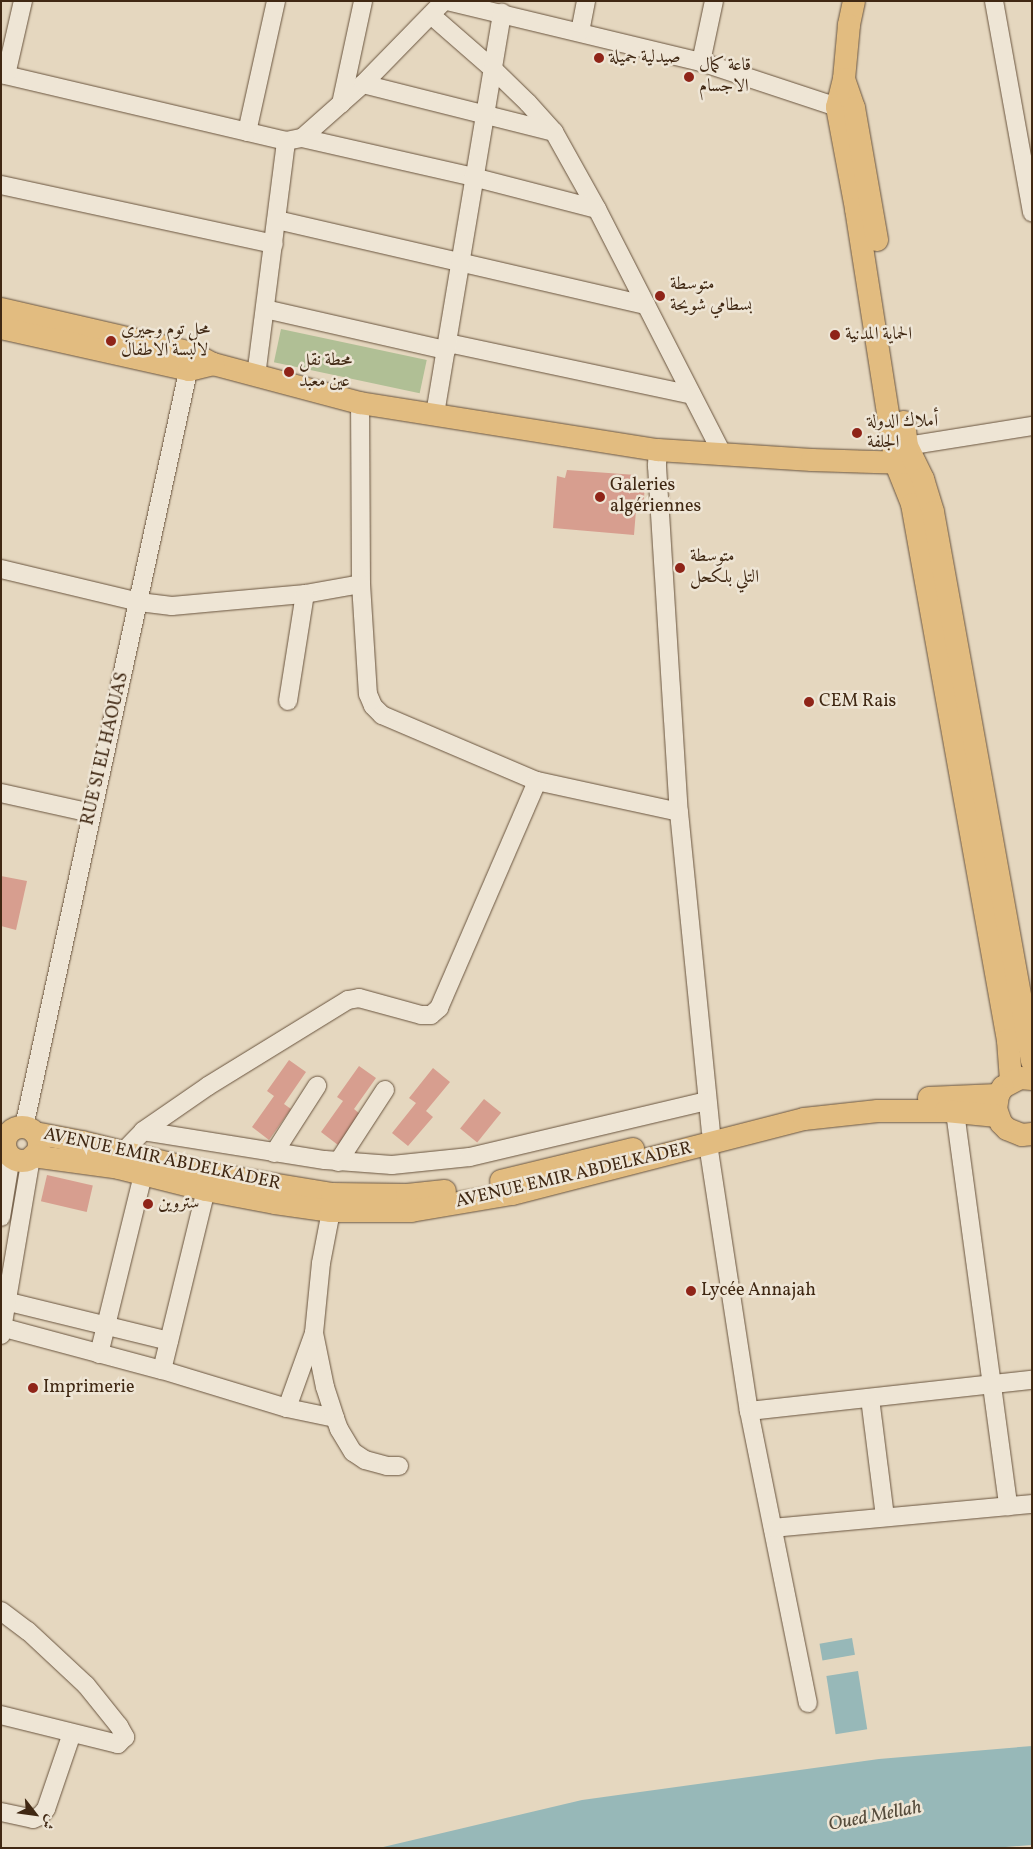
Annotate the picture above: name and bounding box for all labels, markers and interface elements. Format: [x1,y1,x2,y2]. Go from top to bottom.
place label: صيدلية جميلة [609,47,681,69]
marker: صيدلية جميلة [593,52,605,64]
place label: قاعة كمال الاجسام [699,56,751,98]
marker: قاعة كمال الاجسام [683,71,695,83]
place label: متوسطة بسطامي شويحة [670,275,752,318]
marker: متوسطة بسطامي شويحة [654,290,666,302]
place label: محل توم وجيري لالبسة الاطفال [121,320,210,362]
place label: الحماية المدنية [845,324,912,346]
marker: الحماية المدنية [829,329,841,341]
marker: محل توم وجيري لالبسة الاطفال [105,335,117,347]
place label: محطة نقل عين معبد [299,351,352,394]
marker: محطة نقل عين معبد [283,366,295,378]
place label: أملاك الدولة الجلفة [867,412,938,454]
marker: أملاك الدولة الجلفة [851,427,863,439]
place label: Galeries algériennes [610,476,701,518]
marker: Galeries algériennes [594,491,606,503]
place label: متوسطة التلي بلكحل [690,547,759,590]
marker: متوسطة التلي بلكحل [674,562,686,574]
street label: RUE SI EL HAOUAS [78,670,134,828]
place label: CEM Rais [819,691,896,713]
marker: CEM Rais [803,696,815,708]
street label: AVENUE EMIR ABDELKADER [41,1124,283,1196]
street label: AVENUE EMIR ABDELKADER [454,1138,694,1214]
place label: ستروين [158,1193,200,1215]
marker: ستروين [142,1198,154,1210]
place label: Lycée Annajah [701,1280,816,1302]
marker: Lycée Annajah [685,1285,697,1297]
place label: Imprimerie [43,1377,135,1399]
marker: Imprimerie [27,1382,39,1394]
north arrow [10,1789,60,1839]
water label: Oued Mellah [826,1797,924,1837]
text: ش [37,1811,60,1833]

